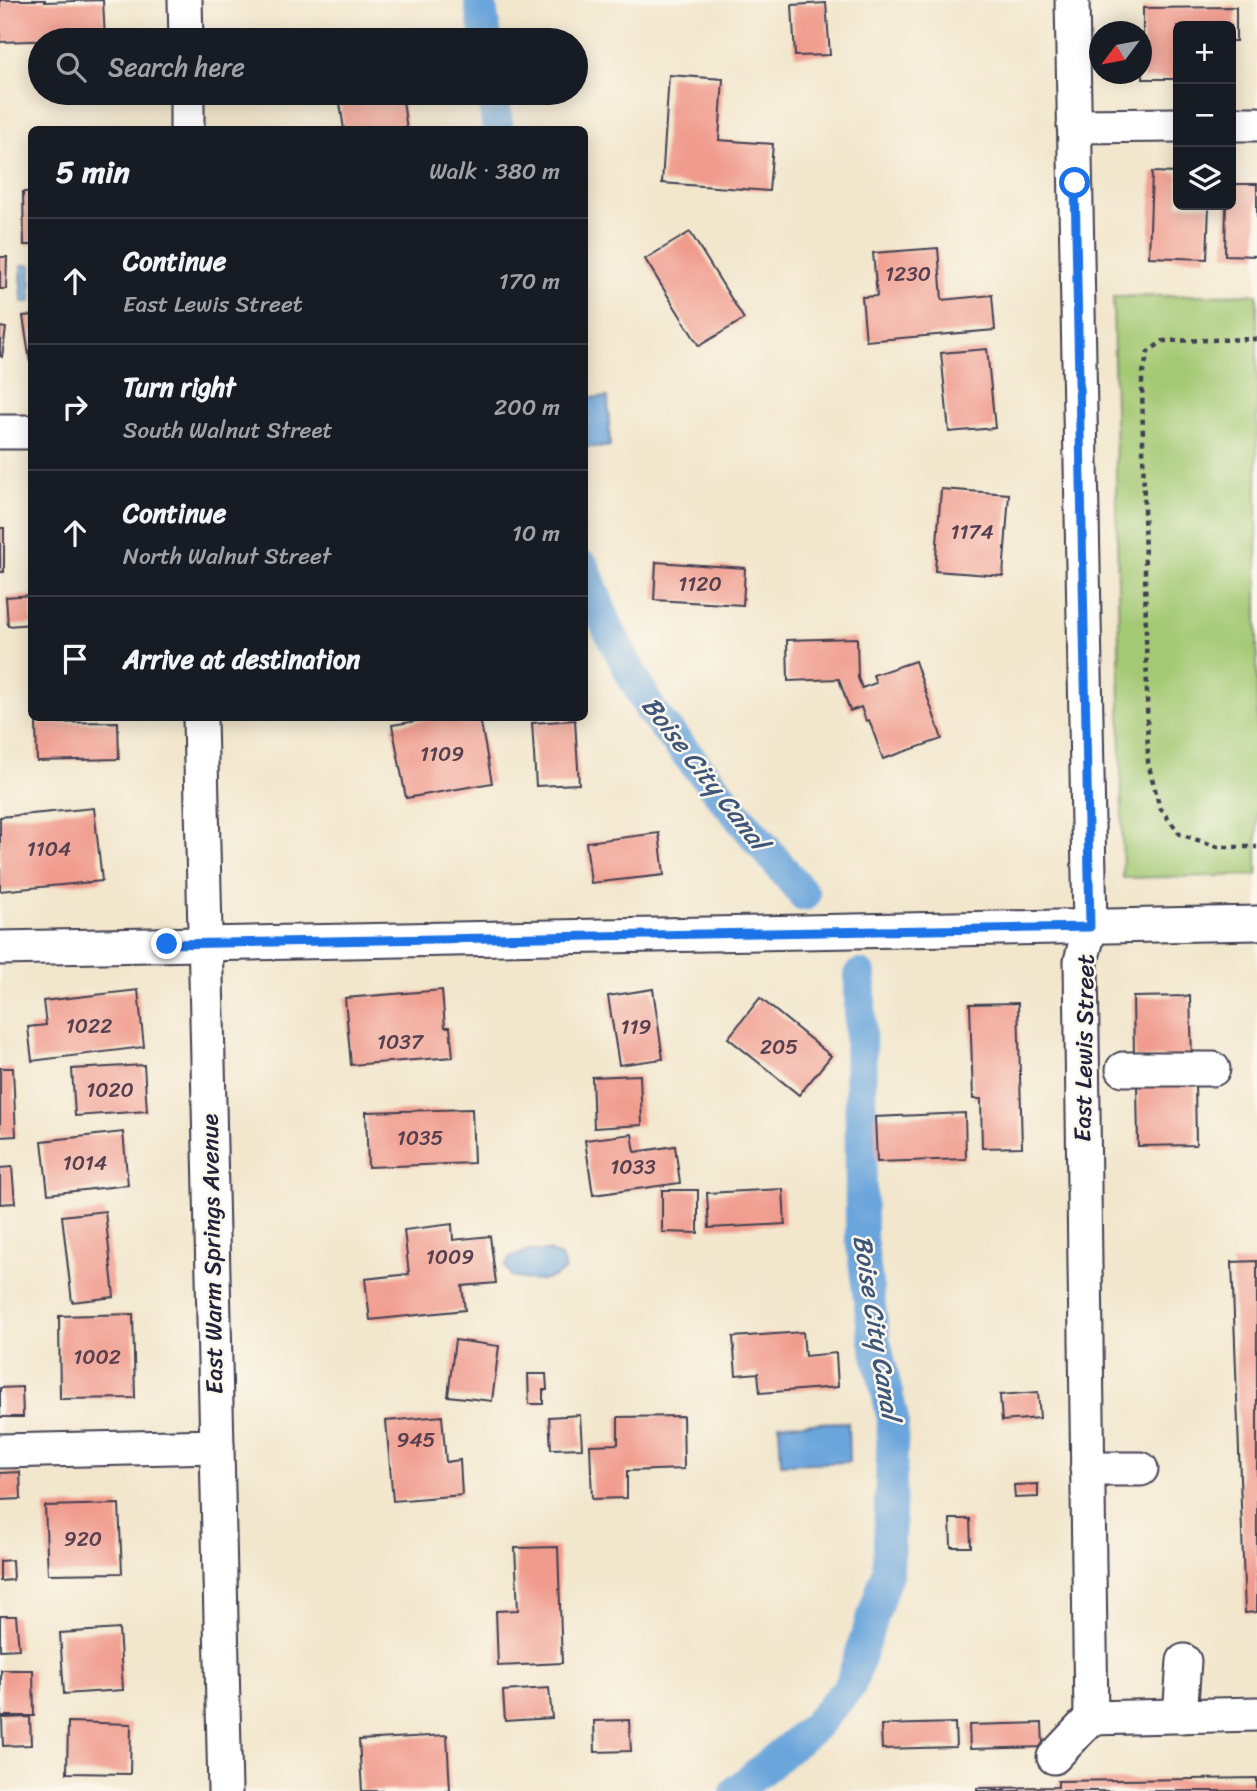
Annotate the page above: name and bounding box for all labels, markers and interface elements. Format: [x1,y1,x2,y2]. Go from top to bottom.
north arrow [1089,21,1152,84]
map controls [1173,21,1236,210]
button: + [1173,21,1236,84]
search box [28,28,588,105]
text: Search here [108,44,245,90]
icon: search [52,48,90,86]
button: − [1173,84,1236,147]
text: 5 min [56,145,130,199]
button: layers [1173,147,1236,210]
text: Walk · 380 m [429,151,560,192]
route start [1059,167,1090,198]
text: Continue [123,238,226,284]
house number: 1230 [885,255,931,293]
text: 170 m [499,261,560,302]
icon: ahead [56,262,94,300]
text: East Lewis Street [123,284,303,325]
text: Turn right [123,364,236,410]
text: 200 m [494,387,560,428]
icon: right [56,388,94,426]
text: South Walnut Street [123,410,333,451]
text: Continue [123,490,226,536]
text: 10 m [512,513,560,554]
house number: 1174 [950,513,994,551]
icon: ahead [56,514,94,552]
text: North Walnut Street [123,536,331,577]
house number: 1120 [678,565,722,603]
text: Arrive at destination [123,636,360,682]
icon: arrive [56,640,94,678]
water label: Boise City Canal [630,686,784,865]
house number: 1109 [420,735,464,773]
house number: 1104 [27,830,71,868]
route end [151,928,182,959]
street label: East Lewis Street [1061,954,1107,1142]
house number: 1022 [66,1007,112,1045]
house number: 119 [621,1008,652,1046]
house number: 1037 [377,1023,425,1061]
house number: 205 [760,1028,798,1066]
house number: 1020 [86,1071,134,1109]
street label: East Warm Springs Avenue [189,1113,235,1394]
house number: 1035 [397,1119,443,1157]
house number: 1014 [63,1144,107,1182]
house number: 1033 [610,1148,656,1186]
water label: Boise City Canal [840,1232,915,1428]
house number: 1009 [426,1238,474,1276]
house number: 1002 [73,1338,121,1376]
house number: 945 [397,1421,436,1459]
house number: 920 [64,1520,102,1558]

